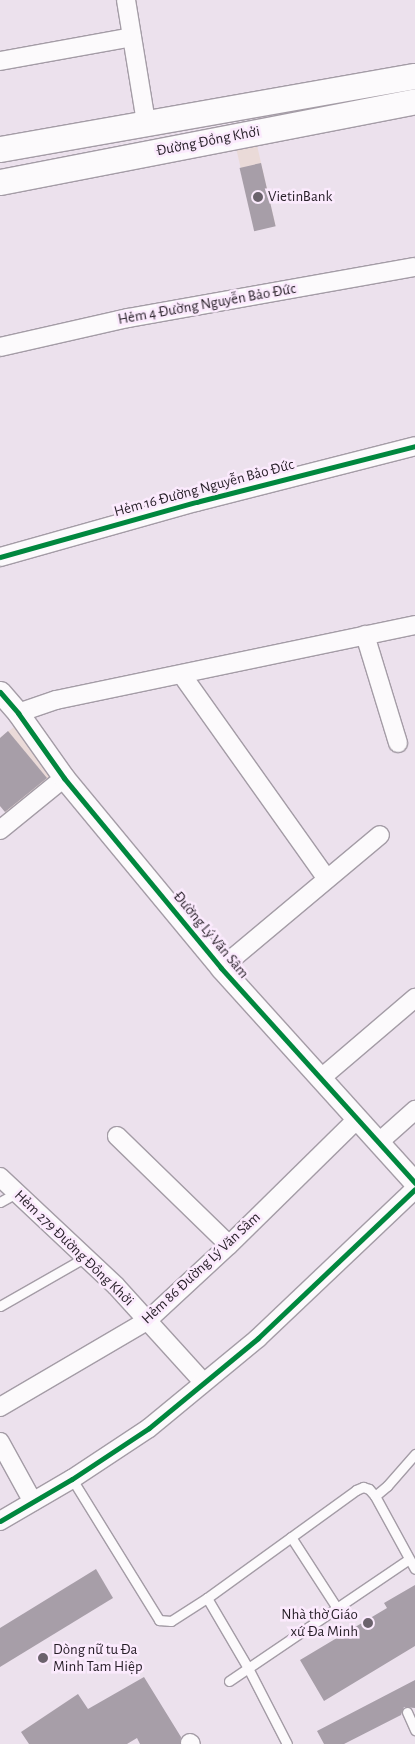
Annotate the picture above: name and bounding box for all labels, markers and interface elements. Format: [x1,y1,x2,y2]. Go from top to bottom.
street label: Đường Đồng Khởi [155,122,261,160]
place label: VietinBank [268,188,332,206]
marker: VietinBank [252,191,264,203]
street label: Hẻm 4 Đường Nguyễn Bảo Đức [117,279,297,329]
street label: Hẻm 16 Đường Nguyễn Bảo Đức [112,455,296,521]
street label: Đường Lý Văn Sâm [169,888,253,982]
street label: Hẻm 279 Đường Đồng Khởi [11,1186,137,1310]
street label: Hẻm 86 Đường Lý Văn Sâm [138,1208,264,1328]
place label: Nhà thờ Giáo xứ Đa Minh [281,1605,358,1640]
marker: Nhà thờ Giáo xứ Đa Minh [362,1617,374,1629]
place label: Dòng nữ tu Đa Minh Tam Hiệp [53,1640,143,1675]
marker: Dòng nữ tu Đa Minh Tam Hiệp [37,1652,49,1664]

